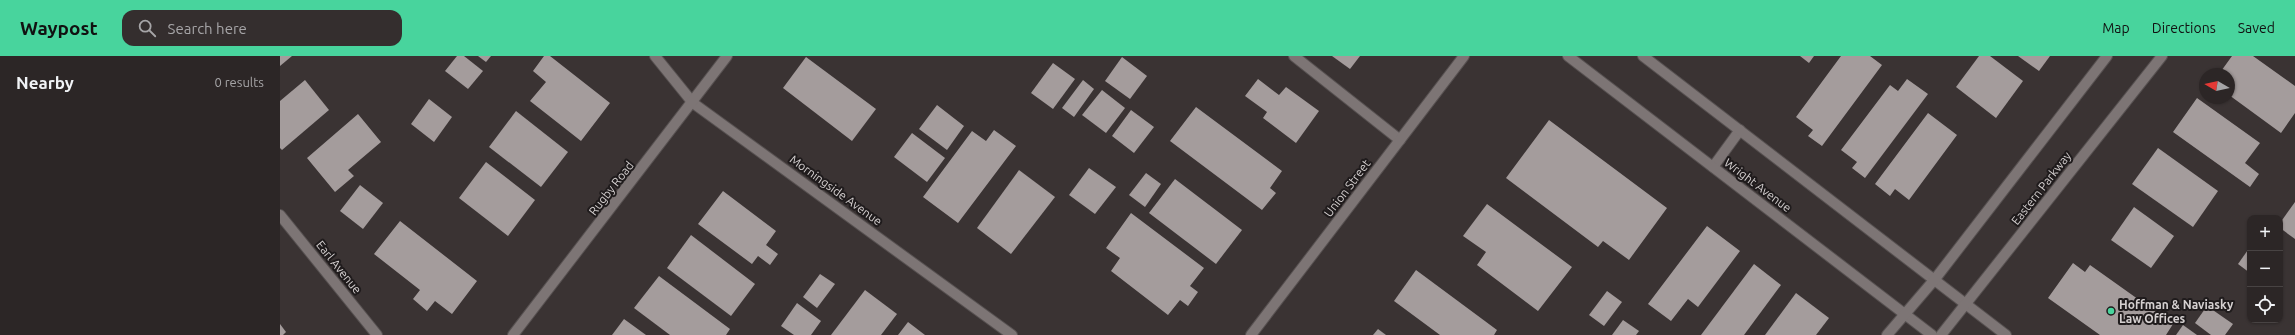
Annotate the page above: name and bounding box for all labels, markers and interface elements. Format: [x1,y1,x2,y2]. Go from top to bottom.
search box [122,10,402,46]
text: Waypost [20,17,98,39]
icon: search [136,17,158,39]
text: Search here [168,20,247,37]
text: Map [2102,20,2130,36]
text: Directions [2152,20,2216,36]
text: Saved [2238,20,2275,36]
north arrow [2199,68,2235,104]
text: Nearby [16,73,74,92]
text: 0 results [214,75,264,89]
street label: Eastern Parkway [2009,149,2074,227]
street label: Morningside Avenue [787,152,885,228]
street label: Wright Avenue [1722,156,1794,214]
street label: Union Street [1321,157,1373,219]
street label: Rugby Road [586,159,636,217]
map controls [2247,215,2283,323]
button: + [2247,215,2283,251]
street label: Earl Avenue [314,238,364,296]
button: − [2247,251,2283,287]
button: locate [2247,287,2283,323]
place label: Hoffman & Naviasky Law Offices [2119,298,2234,325]
marker: Hoffman & Naviasky Law Offices [2106,306,2116,316]

